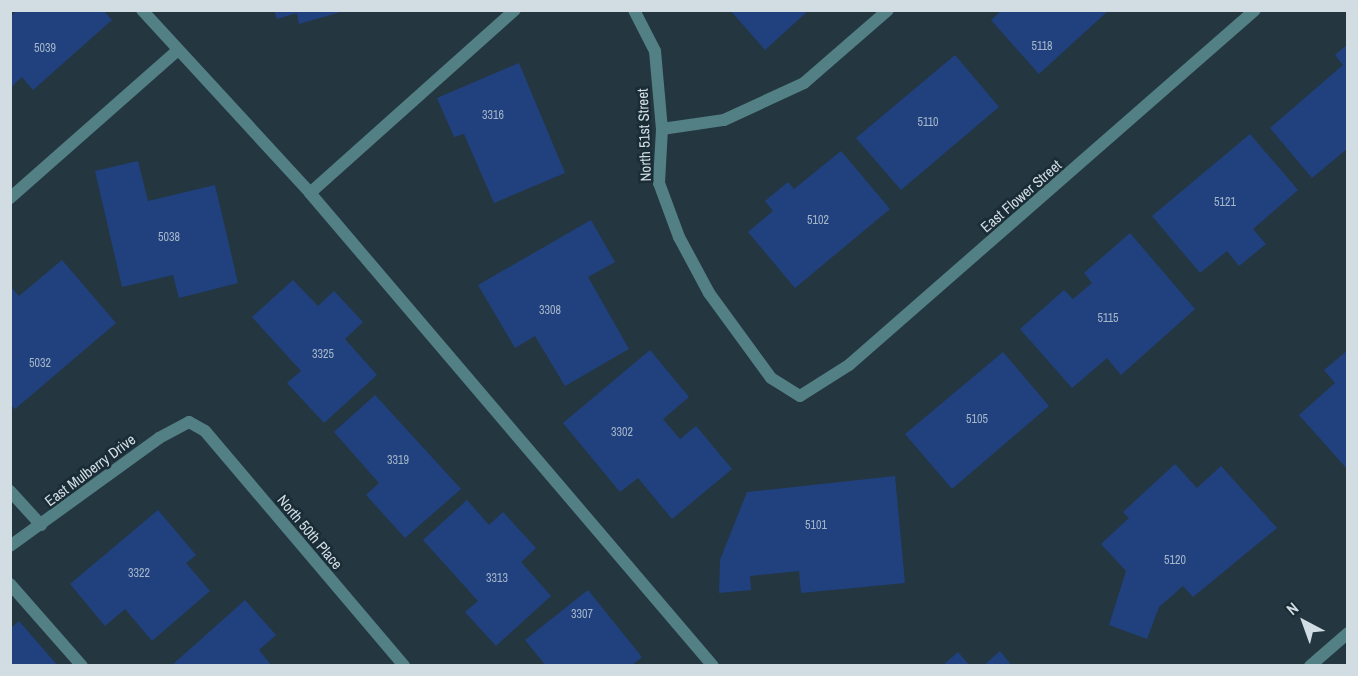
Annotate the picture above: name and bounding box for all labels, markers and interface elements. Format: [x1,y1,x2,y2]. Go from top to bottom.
house number: 5118 [1031,40,1053,54]
house number: 5039 [34,42,56,56]
street label: North 51st Street [633,88,655,182]
house number: 3316 [482,109,504,123]
house number: 5110 [917,116,939,130]
street label: East Flower Street [977,156,1065,236]
house number: 5121 [1214,196,1236,210]
house number: 5102 [807,214,829,228]
house number: 5038 [158,231,180,245]
house number: 3308 [539,304,561,318]
house number: 5115 [1097,312,1119,326]
house number: 3325 [312,348,334,362]
house number: 5032 [29,357,51,371]
house number: 5105 [966,413,988,427]
house number: 3302 [611,426,633,440]
street label: East Mulberry Drive [41,430,139,510]
house number: 3319 [387,454,409,468]
street label: North 50th Place [274,491,346,573]
house number: 5101 [805,519,827,533]
house number: 5120 [1164,554,1186,568]
house number: 3322 [128,567,150,581]
house number: 3313 [486,572,508,586]
north arrow [1274,592,1334,652]
text: N [1281,597,1303,620]
house number: 3307 [571,608,593,622]

